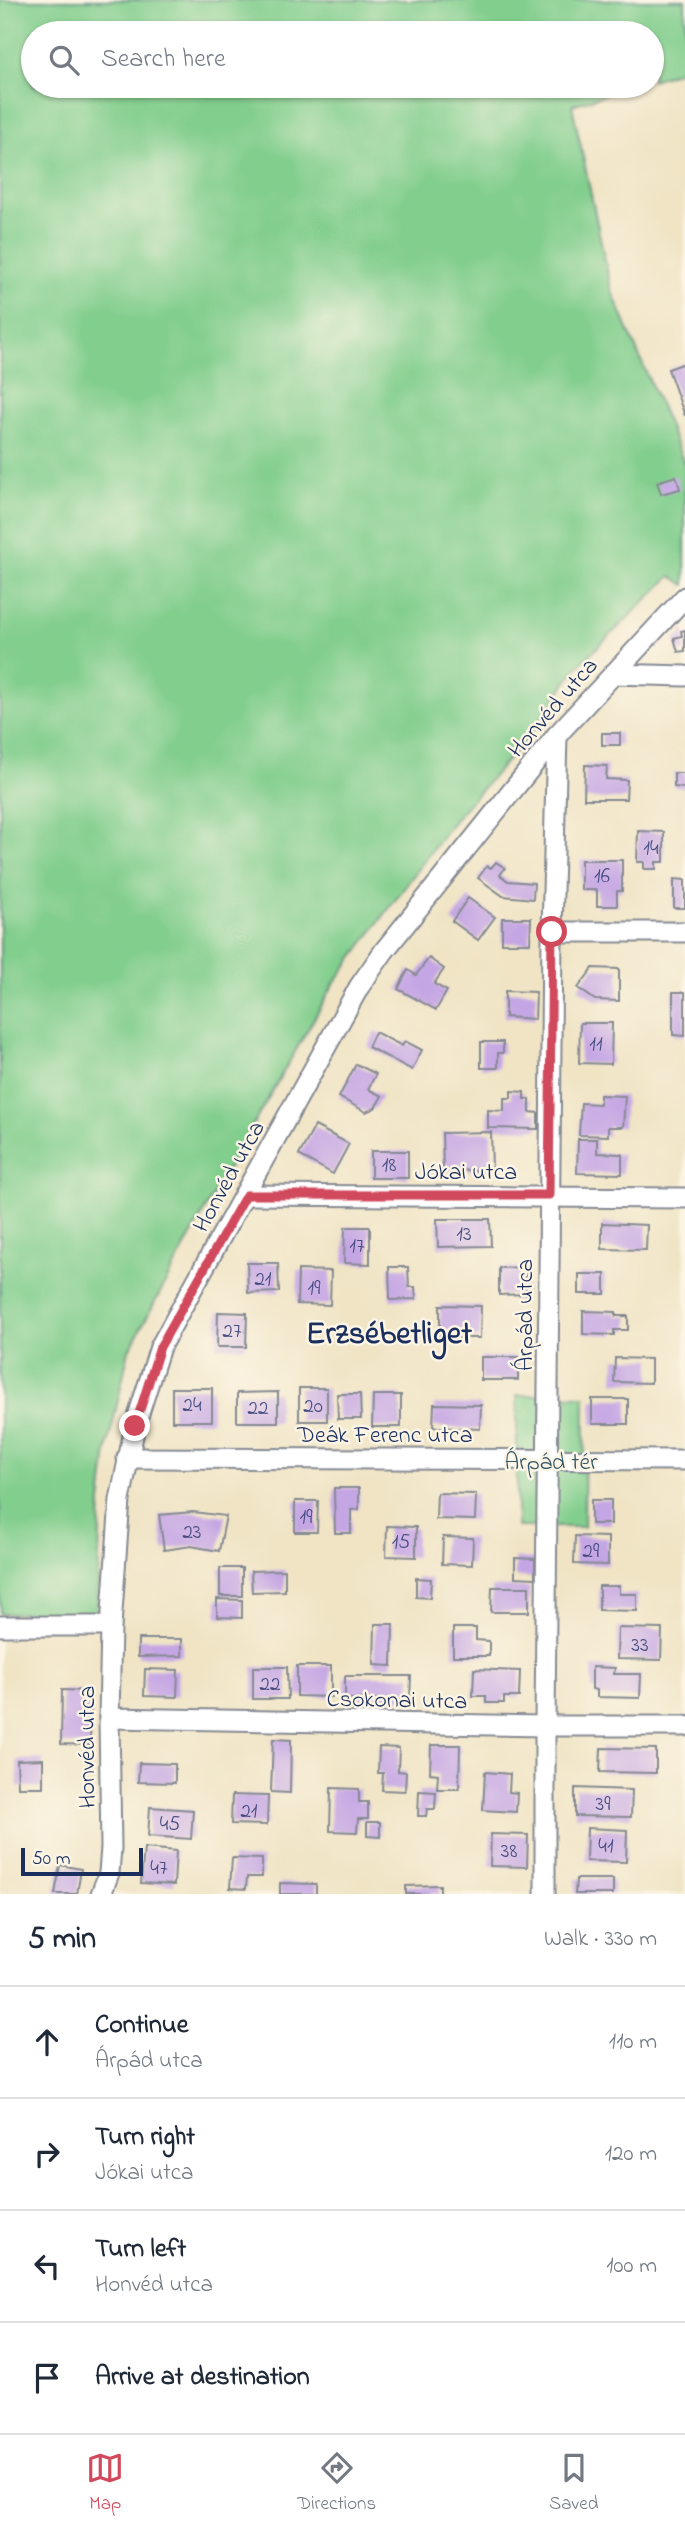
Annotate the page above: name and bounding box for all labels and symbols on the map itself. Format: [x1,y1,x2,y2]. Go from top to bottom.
street label: Honvéd utca [500,651,607,767]
house number: 14 [643,834,659,864]
house number: 16 [594,862,610,892]
route start [536,916,567,947]
house number: 11 [589,1030,603,1060]
street label: Honvéd utca [185,1115,275,1240]
house number: 18 [382,1151,396,1181]
street label: Jókai utca [415,1156,517,1191]
house number: 13 [456,1220,472,1250]
house number: 17 [349,1232,365,1262]
street label: Árpád utca [509,1259,544,1371]
house number: 21 [254,1265,272,1295]
house number: 19 [308,1274,321,1304]
district label: Erzsébetliget [306,1312,472,1360]
house number: 27 [222,1317,242,1347]
house number: 24 [182,1391,202,1421]
house number: 20 [303,1392,323,1422]
house number: 22 [248,1394,268,1424]
route end [119,1410,150,1441]
street label: Deák Ferenc utca [296,1419,473,1454]
park label: Árpád tér [504,1446,598,1481]
house number: 19 [300,1503,313,1533]
house number: 23 [182,1518,202,1548]
house number: 15 [392,1528,410,1558]
house number: 29 [583,1537,600,1567]
house number: 33 [631,1631,649,1661]
house number: 22 [260,1670,280,1700]
street label: Csokonai utca [326,1683,468,1720]
street label: Honvéd utca [71,1685,106,1809]
house number: 39 [596,1790,611,1820]
house number: 21 [240,1797,258,1827]
house number: 45 [160,1810,180,1840]
house number: 41 [598,1832,614,1862]
house number: 38 [501,1837,517,1867]
scale bar [21,1845,144,1877]
house number: 47 [150,1854,168,1884]

